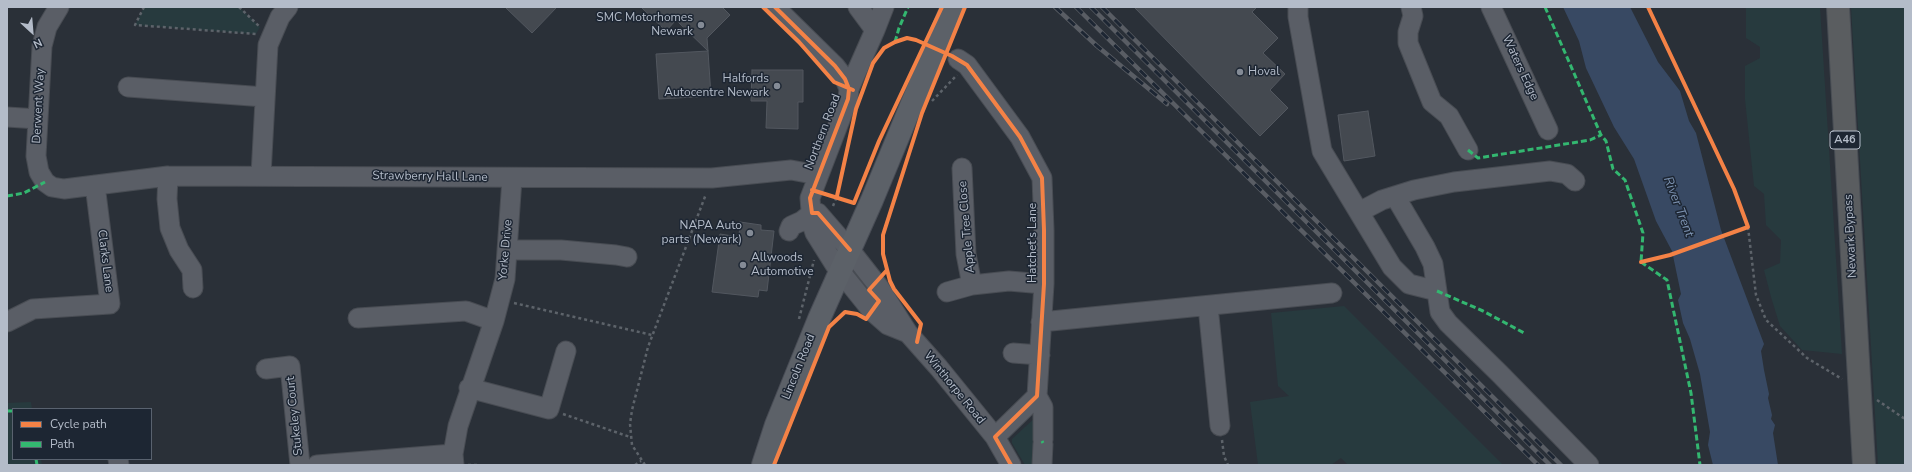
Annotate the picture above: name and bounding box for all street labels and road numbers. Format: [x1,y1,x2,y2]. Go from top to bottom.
street label: Waters Edge [1499,33,1541,103]
street label: Derwent Way [30,68,48,144]
street label: Northern Road [802,92,844,172]
road number: A46 [1830,131,1860,149]
street label: Strawberry Hall Lane [372,169,488,185]
street label: Apple Tree Close [956,180,978,274]
street label: Newark Bypass [1842,194,1860,278]
street label: Hatchet's Lane [1026,203,1040,283]
street label: Yorke Drive [496,219,516,281]
street label: Clarks Lane [94,229,116,293]
street label: Lincoln Road [779,332,819,402]
street label: Winthorpe Road [920,349,988,427]
street label: Stukeley Court [284,376,306,456]

